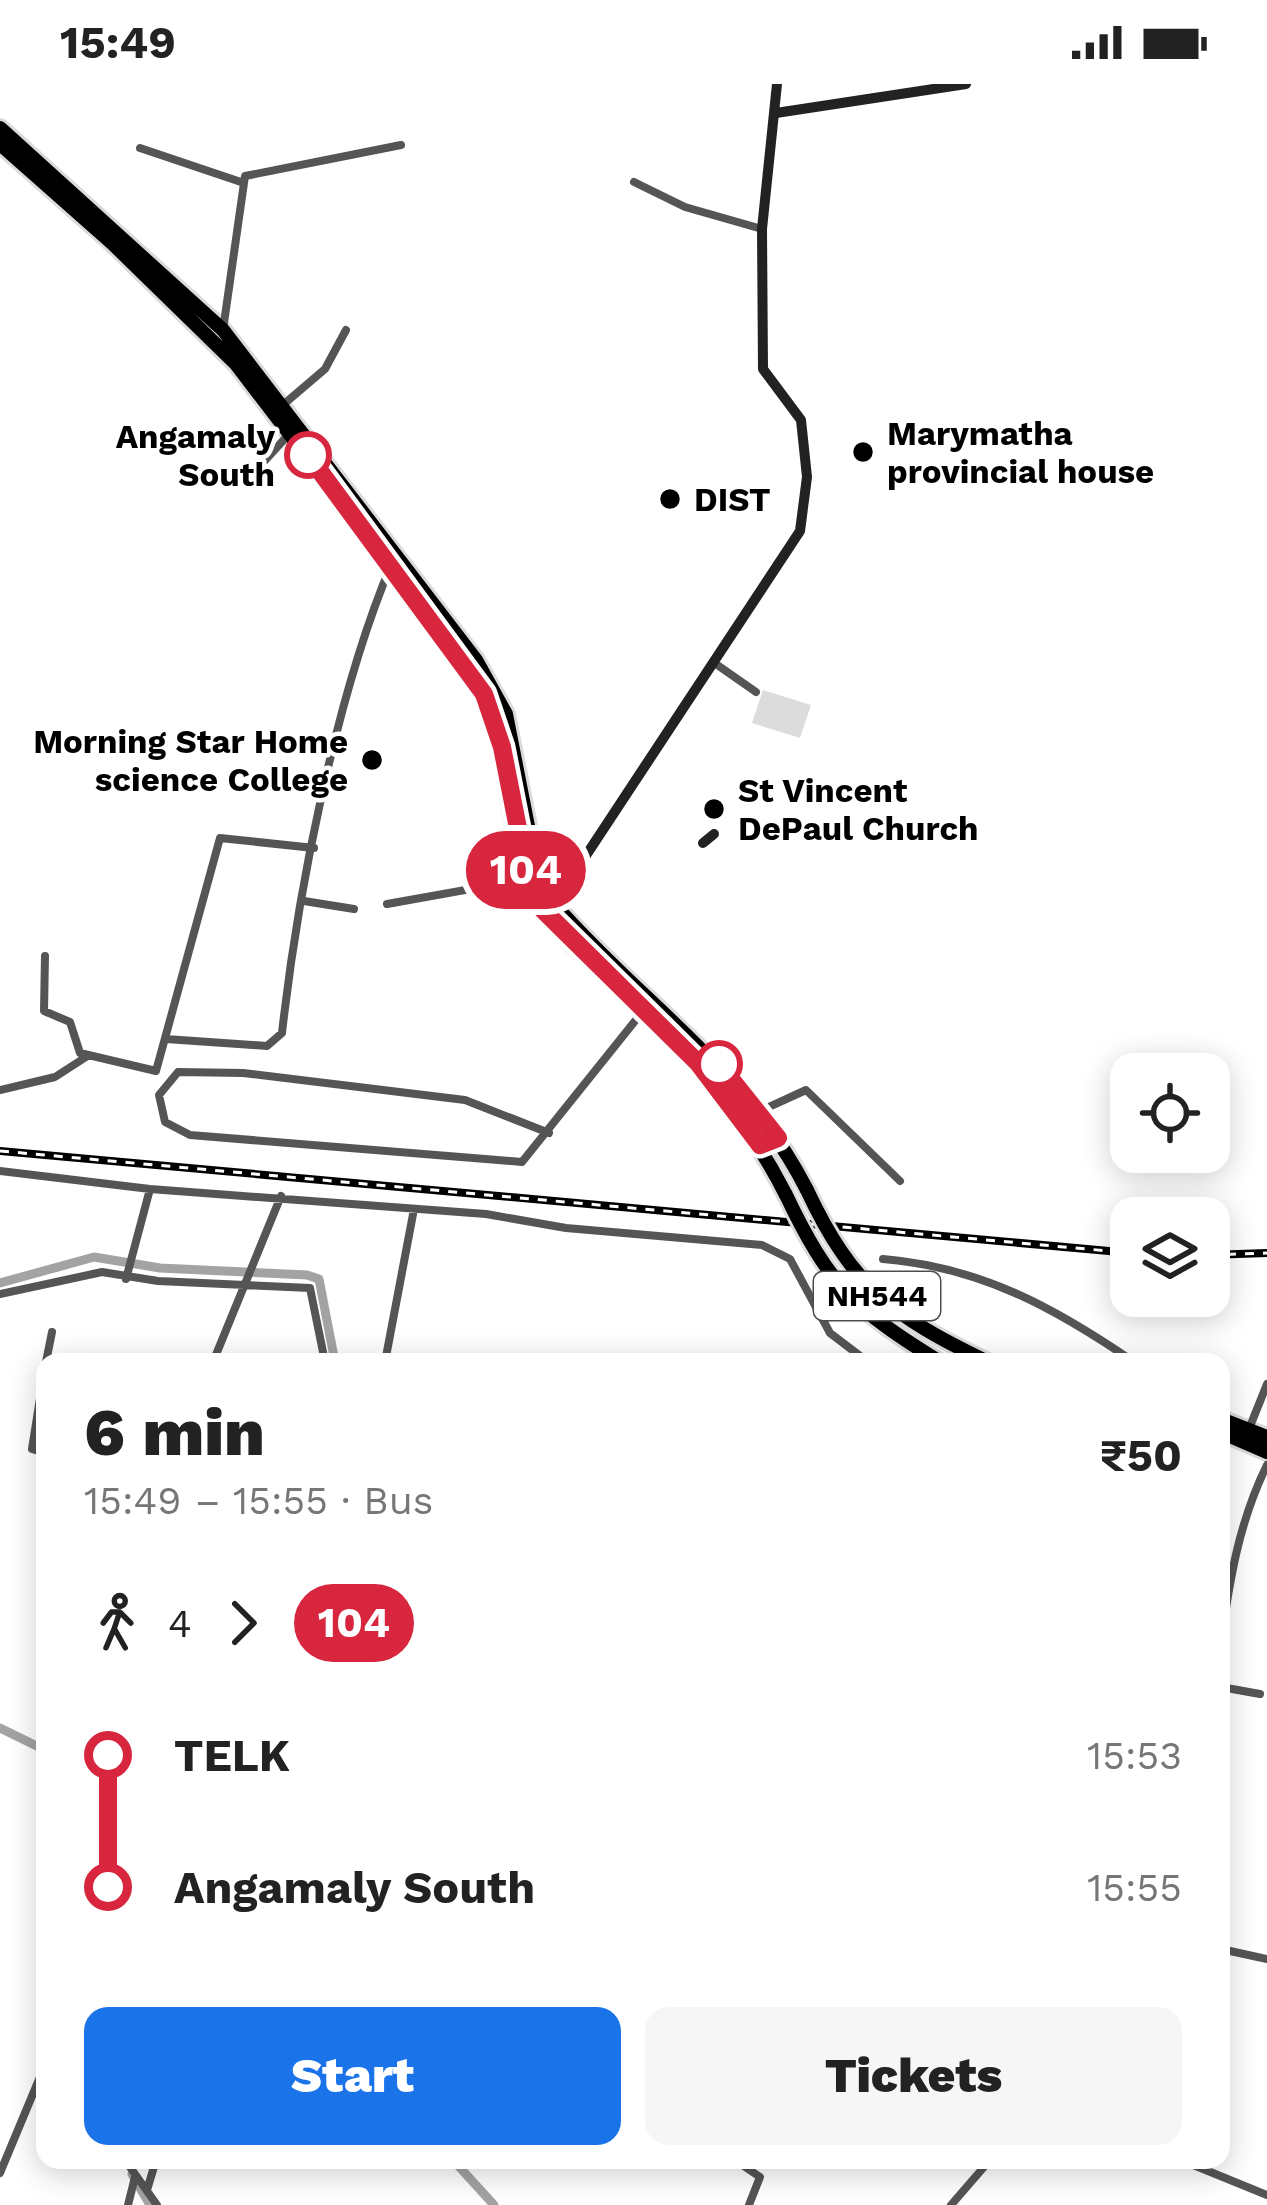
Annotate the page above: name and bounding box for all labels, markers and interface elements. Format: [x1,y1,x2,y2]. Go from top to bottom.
text: 15:49 [60,16,176,69]
place label: Marymatha provincial house [887,414,1154,491]
place label: Angamaly South [116,417,275,494]
marker: Angamaly South [286,433,330,477]
marker: Marymatha provincial house [850,439,876,465]
place label: DIST [694,480,771,519]
marker: DIST [657,486,683,512]
place label: Morning Star Home science College [33,722,348,799]
marker: Morning Star Home science College [359,747,385,773]
place label: St Vincent DePaul Church [738,771,979,848]
marker: St Vincent DePaul Church [701,796,727,822]
line badge: 104 [457,831,595,909]
text: 104 [490,845,562,894]
unlabelled marker [697,1042,741,1086]
map controls [1110,1053,1230,1317]
button: locate [1110,1053,1230,1173]
button: layers [1110,1197,1230,1317]
road number: NH544 [814,1272,940,1320]
text: 6 min [84,1394,265,1471]
text: ₹50 [1100,1429,1182,1482]
text: 15:49 – 15:55 · Bus [84,1478,433,1523]
icon: walk [84,1590,150,1656]
icon: forward [210,1590,276,1656]
text: 104 [318,1598,390,1647]
text: 4 [168,1601,192,1646]
text: TELK [174,1729,290,1782]
text: 15:53 [1087,1733,1182,1778]
text: Angamaly South [174,1861,535,1914]
text: 15:55 [1087,1865,1182,1910]
button: Start [84,2007,621,2145]
button: Tickets [645,2007,1182,2145]

